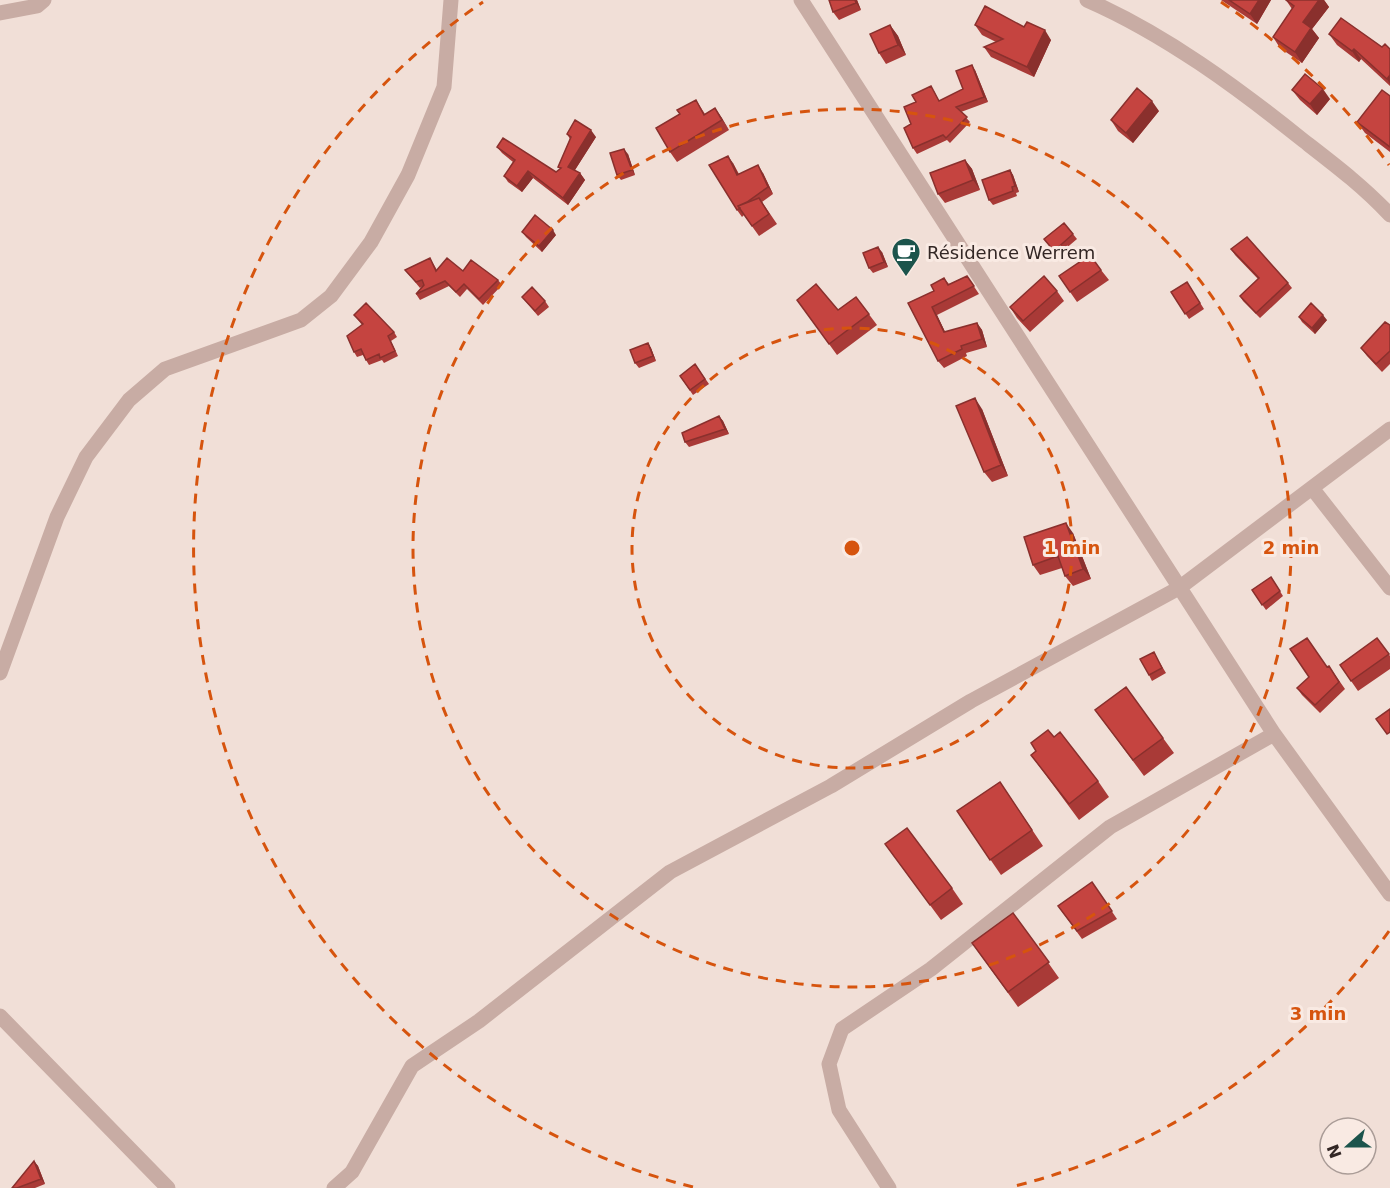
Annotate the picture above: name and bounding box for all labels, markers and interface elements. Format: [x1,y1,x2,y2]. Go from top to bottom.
cafe icon: Résidence Werrem [890,236,922,278]
place label: Résidence Werrem [927,242,1095,263]
text: 1 min [1044,537,1100,558]
text: 2 min [1263,537,1319,558]
centre of rings [842,538,862,558]
text: 3 min [1290,1003,1346,1024]
north arrow [1318,1116,1378,1176]
text: N [1323,1142,1346,1161]

